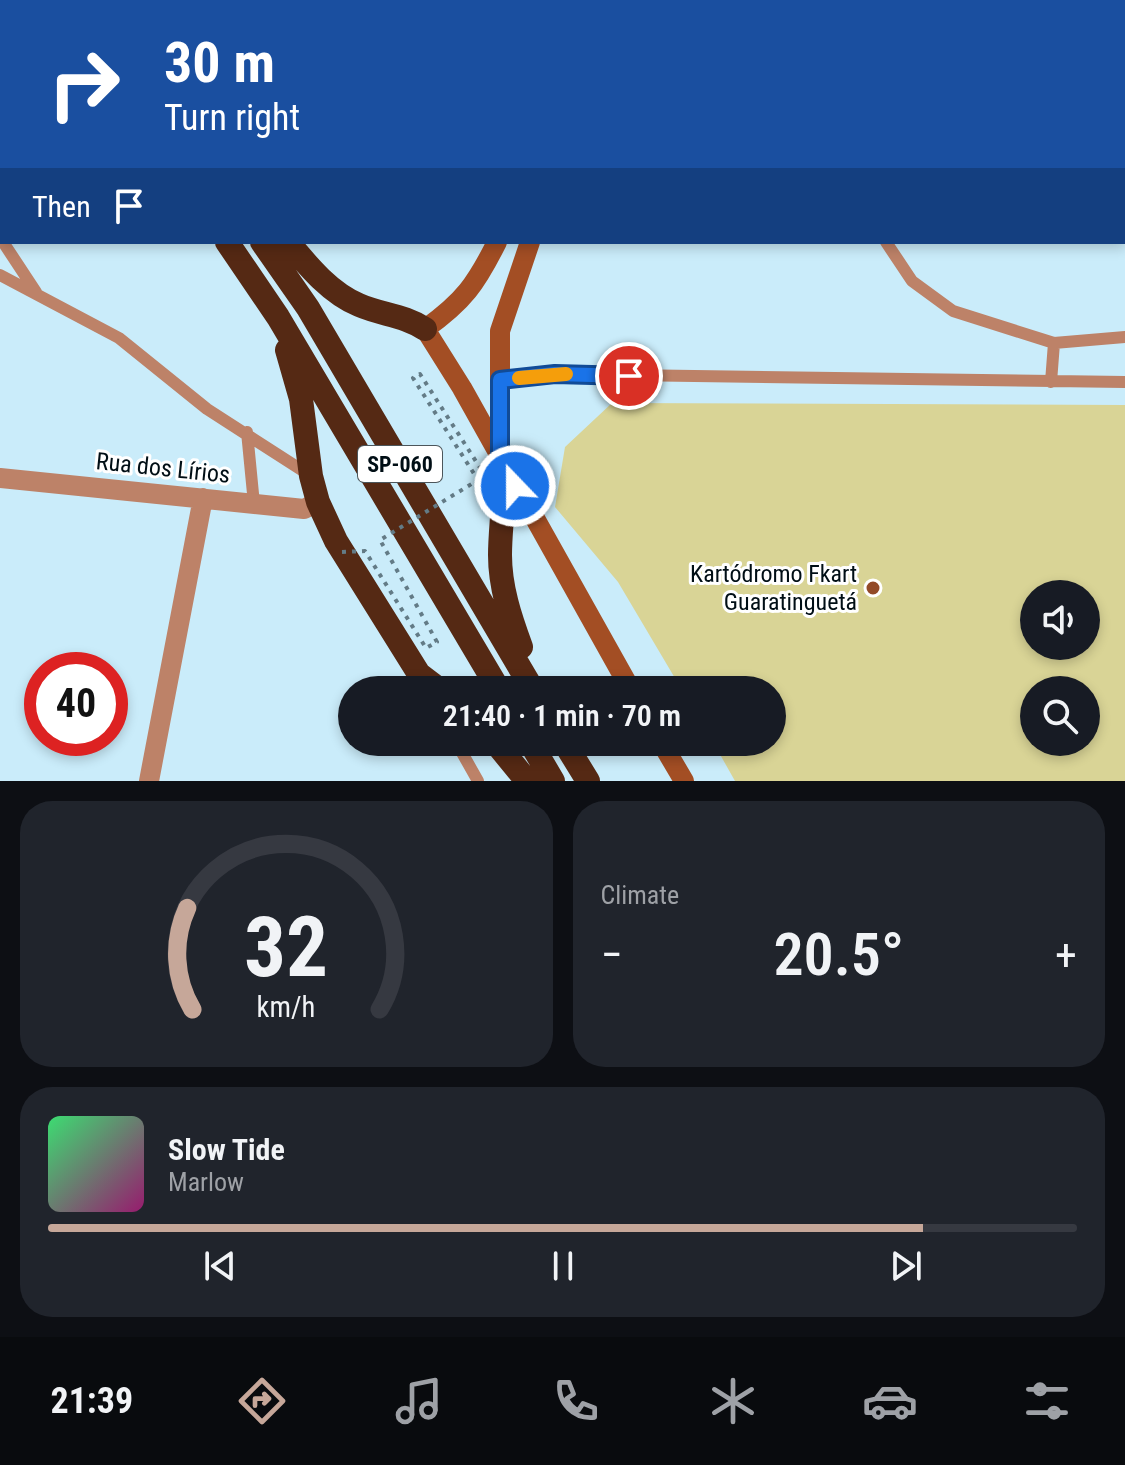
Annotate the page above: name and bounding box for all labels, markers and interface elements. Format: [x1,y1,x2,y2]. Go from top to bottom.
text: 30 m [164,30,275,96]
icon: right [32,32,136,136]
text: Turn right [164,97,300,139]
icon: arrive [107,184,151,228]
text: Then [32,189,91,224]
pin [595,342,663,410]
icon: arrive [607,354,651,398]
position arrow [473,444,557,528]
road number: SP-060 [358,446,442,482]
street label: Rua dos Lírios [95,447,231,489]
place label: Kartódromo Fkart Guaratinguetá [690,560,857,616]
marker: Kartódromo Fkart Guaratinguetá [864,579,882,597]
map controls [1020,580,1100,756]
button: sound [1020,580,1100,660]
speed limit sign: 40 [24,652,128,756]
button: search [1020,676,1100,756]
text: 21:40 · 1 min · 70 m [443,698,681,733]
text: Climate [601,880,679,910]
text: 32 [244,899,328,996]
text: 20.5° [773,919,904,990]
text: − [601,929,623,981]
text: + [1055,929,1077,981]
text: km/h [257,990,316,1024]
text: Slow Tide [168,1132,285,1167]
text: Marlow [168,1167,244,1197]
icon: previous [198,1244,242,1288]
icon: pause [541,1244,585,1288]
icon: next [884,1244,928,1288]
icon: directions [234,1373,290,1429]
icon: music [391,1373,447,1429]
icon: phone [548,1373,604,1429]
icon: climate [705,1373,761,1429]
icon: car [862,1373,918,1429]
icon: filters [1019,1373,1075,1429]
text: 21:39 [50,1380,133,1422]

